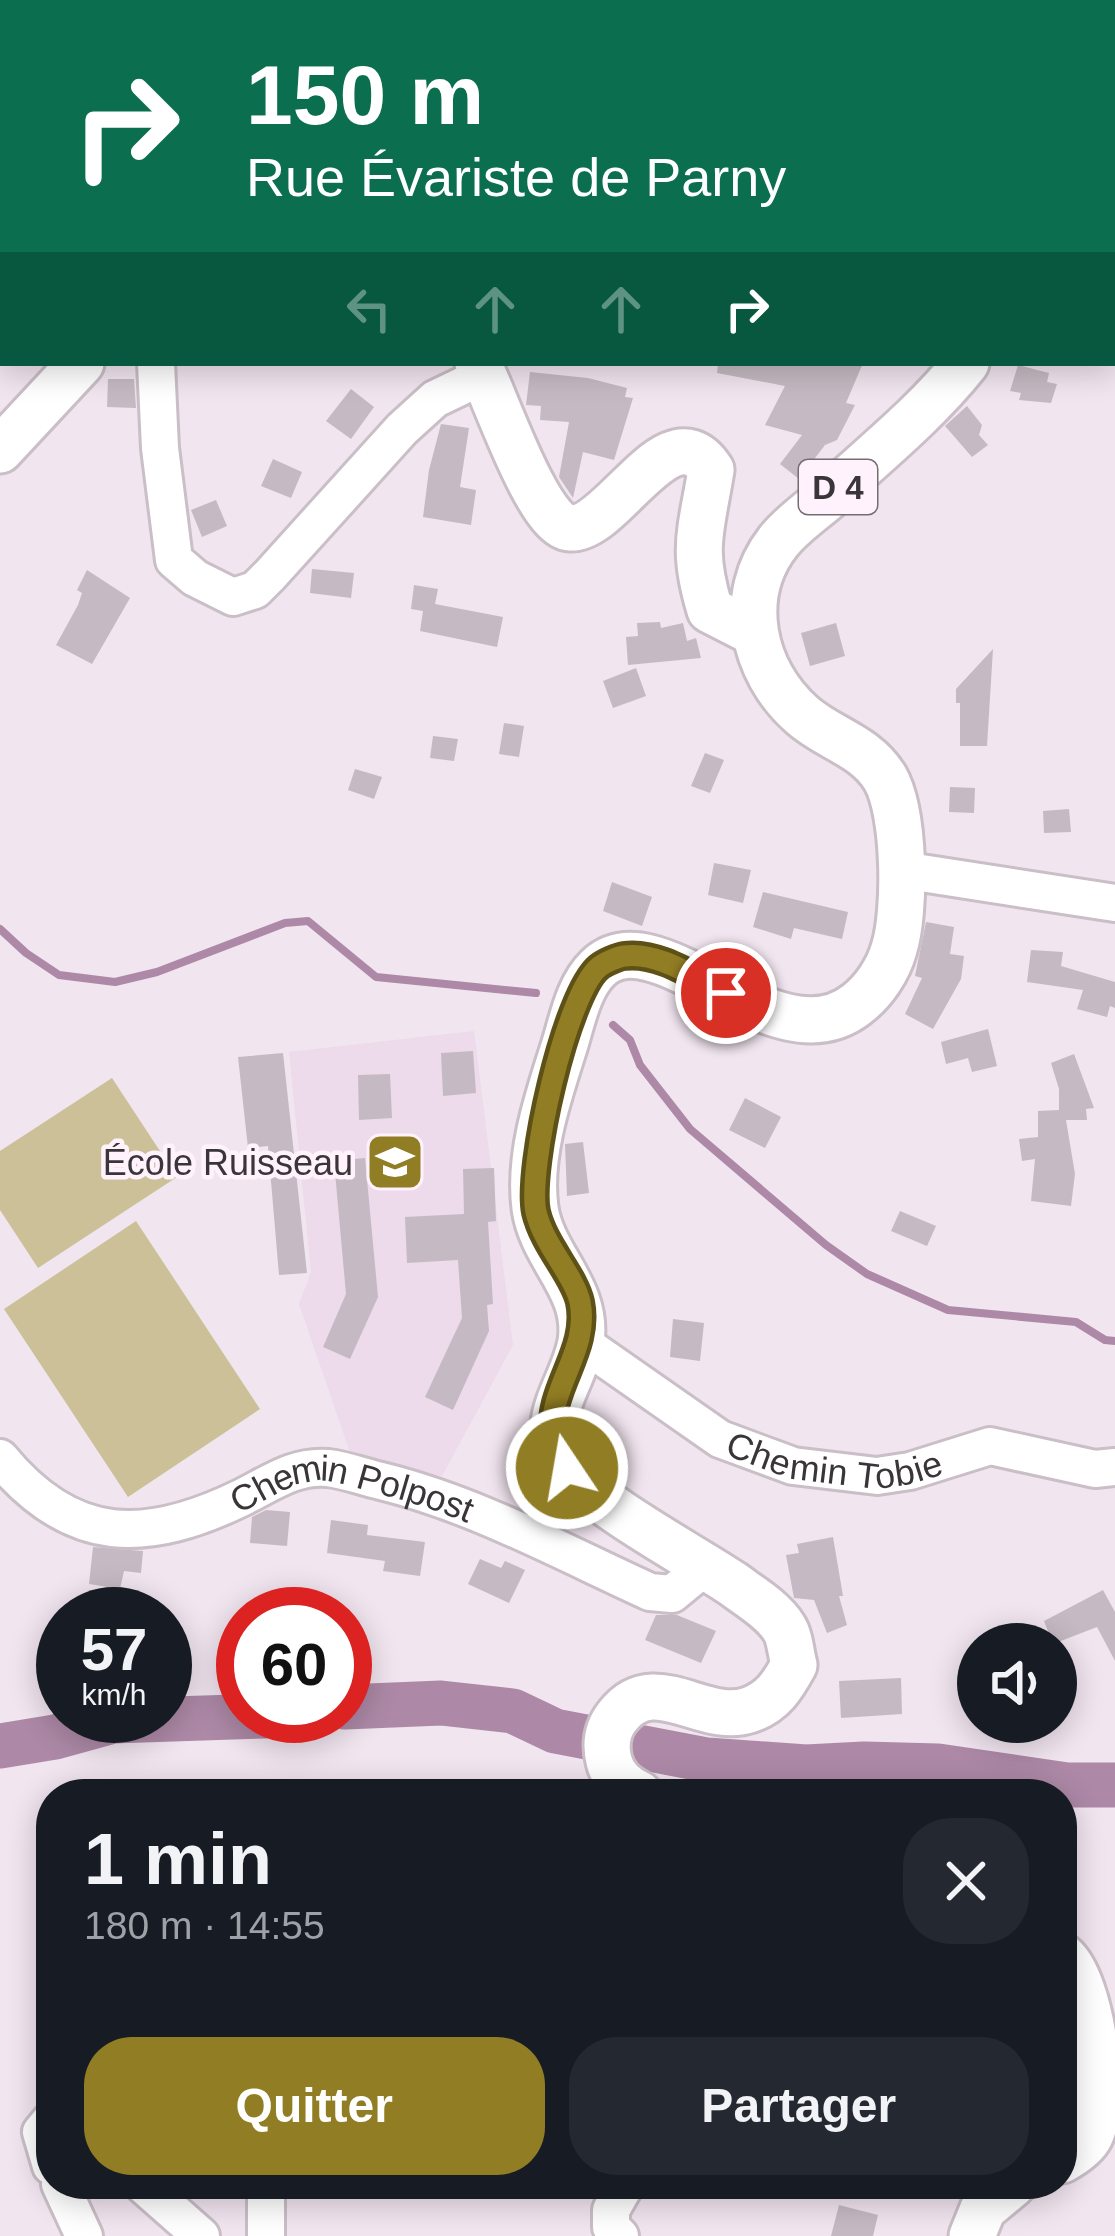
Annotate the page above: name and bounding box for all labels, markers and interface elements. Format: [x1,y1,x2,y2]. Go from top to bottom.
icon: right [48,48,204,204]
text: 150 m [246,48,484,142]
text: Rue Évariste de Parny [246,147,786,207]
icon: left [336,276,402,342]
icon: ahead [462,276,528,342]
icon: ahead [588,276,654,342]
icon: right [714,276,780,342]
road number: D 4 [799,460,877,514]
pin [675,942,777,1044]
icon: arrive [693,960,759,1026]
school or university icon: École Ruisseau [364,1131,426,1193]
place label: École Ruisseau [103,1142,353,1183]
position arrow [504,1405,630,1531]
street label: Chemin Tobie [721,1423,947,1497]
street label: Chemin Polpost [223,1447,480,1530]
speed limit sign: 60 [216,1587,372,1743]
text: 57 [81,1616,147,1683]
map controls [957,1623,1077,1743]
button: sound [957,1623,1077,1743]
text: km/h [81,1678,147,1711]
button: close [903,1818,1029,1944]
text: 1 min [84,1819,272,1899]
text: 180 m · 14:55 [84,1904,325,1947]
button: Quitter [84,2037,545,2175]
button: Partager [569,2037,1029,2175]

